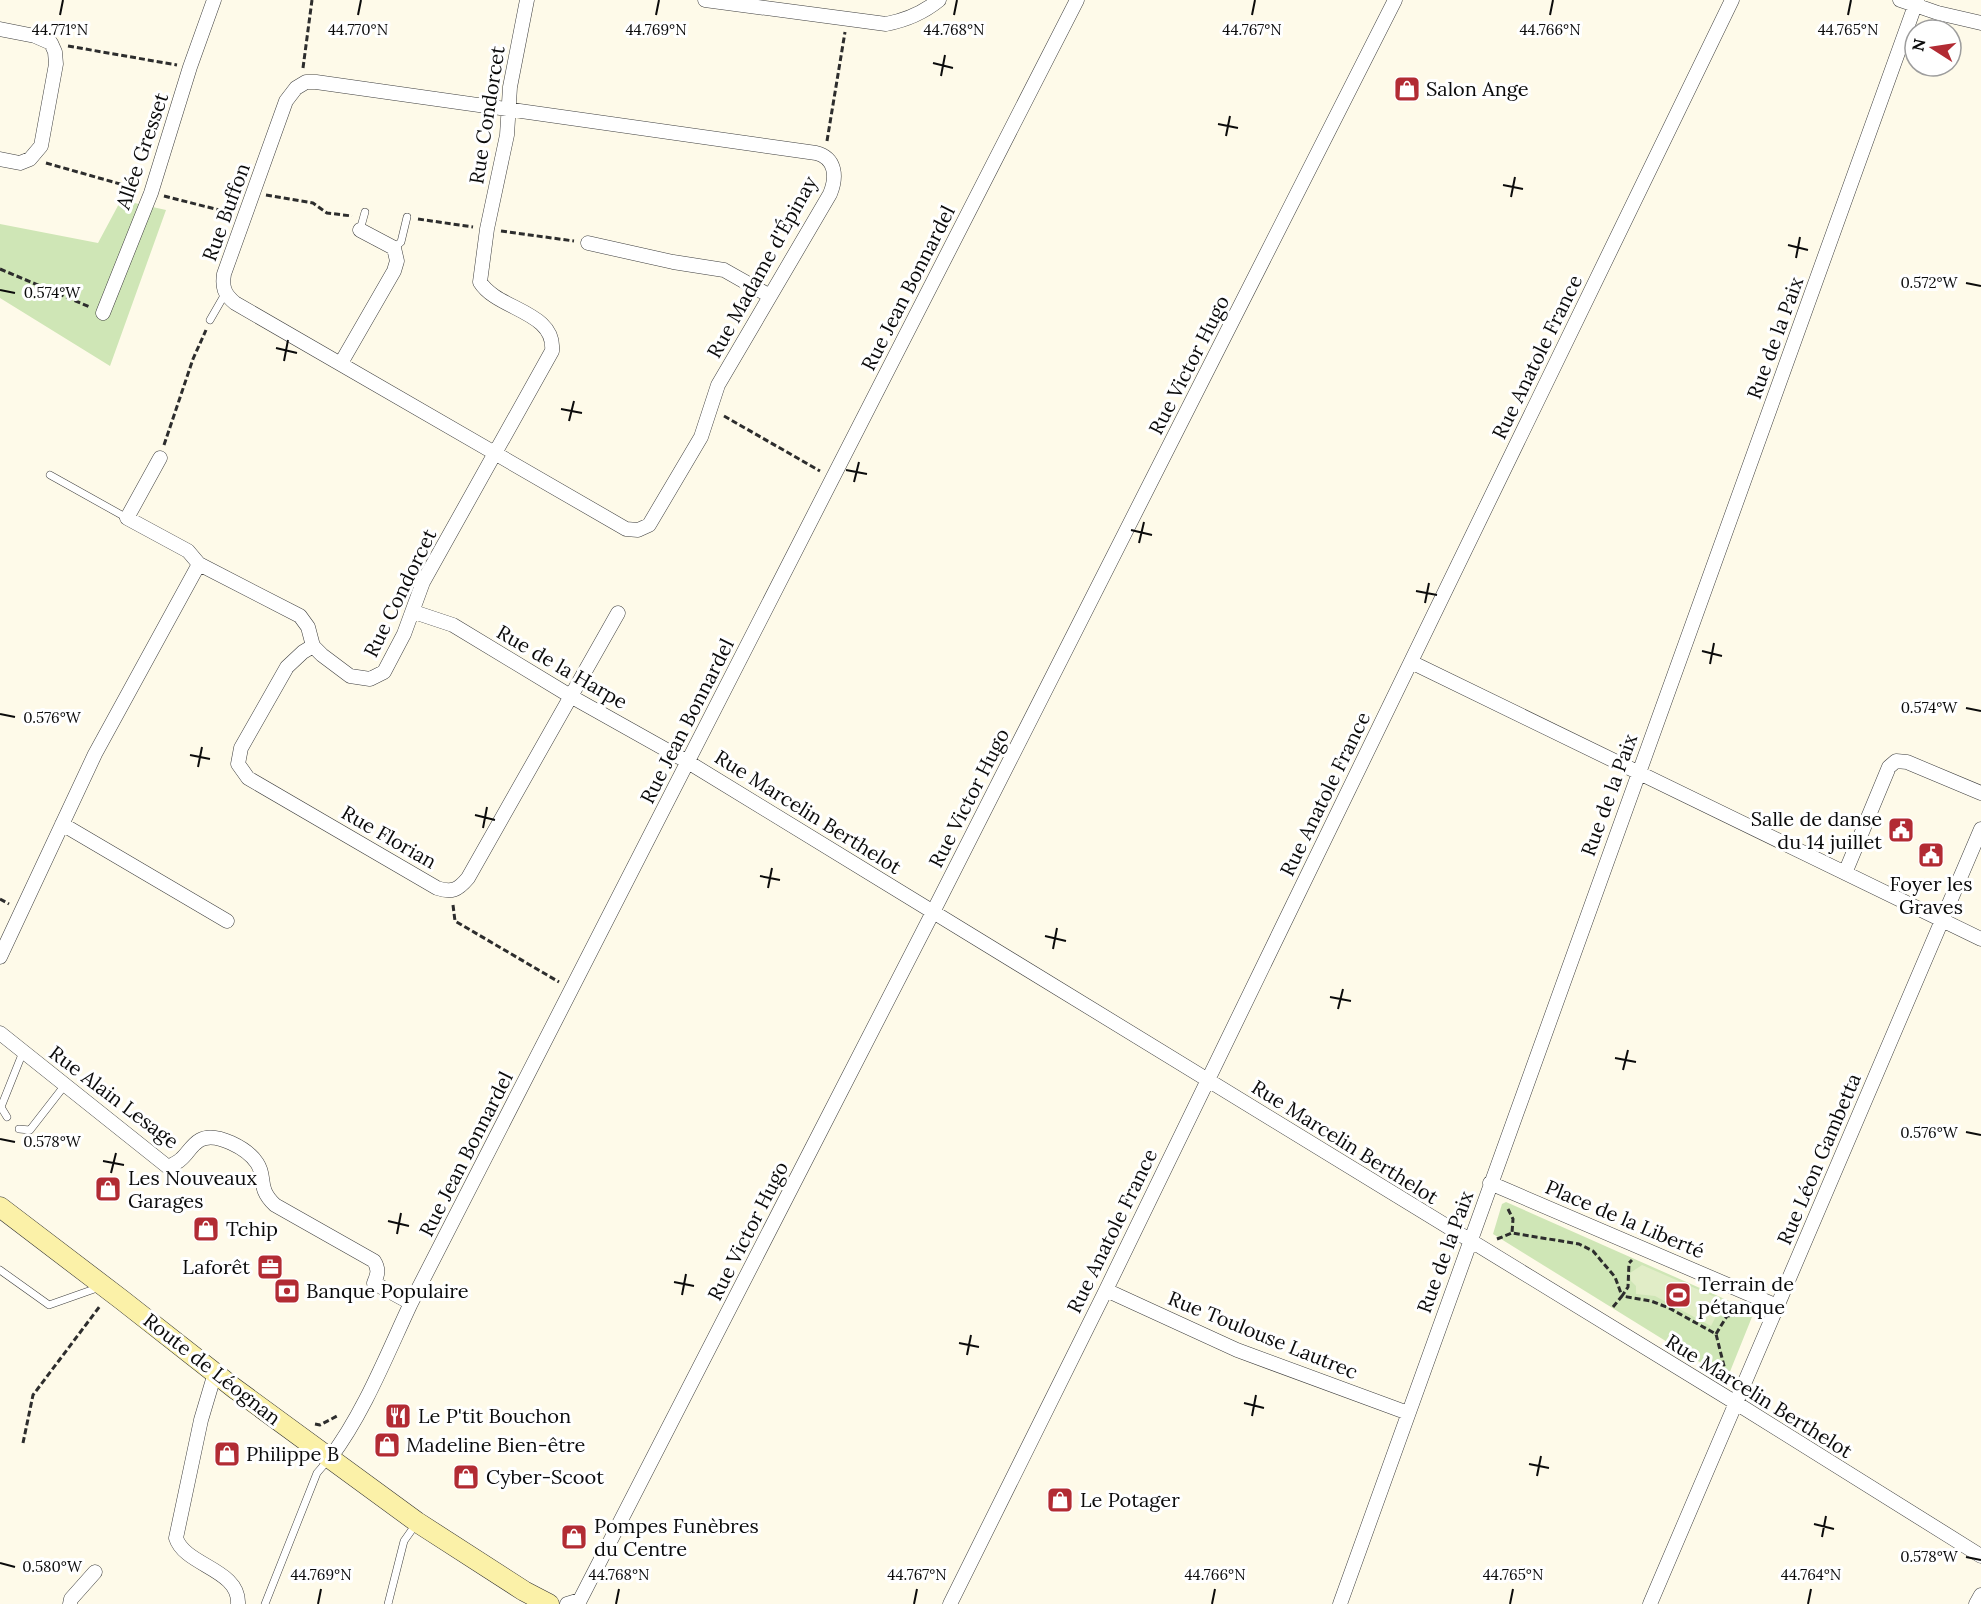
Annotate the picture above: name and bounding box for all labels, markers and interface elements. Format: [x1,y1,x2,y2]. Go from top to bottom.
north arrow [1903,18,1963,78]
text: 44.771°N [32,20,88,39]
text: 44.770°N [328,20,388,39]
text: 44.769°N [625,20,687,39]
text: 44.768°N [924,20,985,39]
text: 44.767°N [1222,20,1282,39]
text: 44.766°N [1519,20,1581,39]
text: 44.765°N [1818,20,1878,39]
text: N [1907,37,1929,53]
street label: Rue Condorcet [463,44,510,186]
shop icon: Salon Ange [1392,74,1422,104]
place label: Salon Ange [1426,76,1529,101]
street label: Allée Gresset [110,89,173,213]
street label: Rue Buffon [196,159,255,264]
street label: Rue Madame d'Épinay [701,171,822,362]
street label: Rue Jean Bonnardel [855,201,960,374]
street label: Rue Anatole France [1486,270,1587,443]
street label: Rue de la Paix [1741,273,1808,402]
text: 0.572°W [1901,273,1959,292]
text: 0.574°W [24,283,81,302]
street label: Rue Victor Hugo [1143,291,1234,438]
street label: Rue Condorcet [358,524,441,661]
street label: Rue de la Harpe [492,619,632,714]
street label: Rue Jean Bonnardel [634,634,739,807]
text: 0.574°W [1901,698,1958,717]
street label: Rue Anatole France [1274,707,1375,880]
text: 0.576°W [23,708,82,727]
street label: Rue Victor Hugo [923,724,1014,871]
street label: Rue de la Paix [1575,730,1642,859]
street label: Rue Marcelin Berthelot [710,744,906,879]
street label: Rue Florian [337,799,441,874]
place label: Salle de danse du 14 juillet [1751,806,1882,854]
public building icon: Salle de danse du 14 juillet [1886,815,1916,845]
public building icon: Foyer les Graves [1916,840,1946,870]
place label: Foyer les Graves [1890,871,1972,919]
street label: Rue Alain Lesage [45,1040,184,1154]
street label: Rue Jean Bonnardel [413,1067,518,1240]
street label: Rue Léon Gambetta [1771,1069,1866,1248]
street label: Rue Marcelin Berthelot [1247,1074,1443,1209]
text: 0.576°W [1900,1123,1959,1142]
text: 0.578°W [23,1132,82,1151]
street label: Rue Anatole France [1061,1144,1162,1317]
street label: Rue Victor Hugo [702,1157,793,1304]
place label: Les Nouveaux Garages [128,1165,257,1213]
shop icon: Les Nouveaux Garages [93,1174,123,1204]
street label: Place de la Liberté [1542,1174,1709,1263]
street label: Rue de la Paix [1411,1187,1478,1316]
shop icon: Tchip [191,1214,221,1244]
place label: Tchip [226,1216,278,1241]
office icon: Laforêt [255,1252,285,1282]
place label: Laforêt [182,1254,250,1279]
place label: Terrain de pétanque [1698,1271,1794,1319]
bank icon: Banque Populaire [272,1276,302,1306]
place label: Banque Populaire [306,1278,469,1303]
sports icon: Terrain de pétanque [1663,1280,1693,1310]
street label: Rue Toulouse Lautrec [1165,1285,1362,1384]
street label: Route de Léognan [139,1307,286,1430]
street label: Rue Marcelin Berthelot [1661,1328,1857,1463]
restaurant icon: Le P'tit Bouchon [383,1401,413,1431]
place label: Le P'tit Bouchon [418,1403,571,1428]
shop icon: Madeline Bien-être [372,1430,402,1460]
place label: Madeline Bien-être [406,1432,585,1457]
shop icon: Philippe B [212,1439,242,1469]
place label: Philippe B [246,1441,339,1466]
shop icon: Cyber-Scoot [451,1462,481,1492]
place label: Cyber-Scoot [486,1464,604,1489]
shop icon: Le Potager [1045,1485,1075,1515]
place label: Le Potager [1080,1487,1180,1512]
place label: Pompes Funèbres du Centre [594,1513,759,1561]
shop icon: Pompes Funèbres du Centre [559,1522,589,1552]
text: 0.578°W [1900,1547,1959,1566]
text: 0.580°W [22,1557,83,1576]
text: 44.769°N [290,1565,352,1584]
text: 44.768°N [589,1565,650,1584]
text: 44.767°N [887,1565,947,1584]
text: 44.766°N [1184,1565,1246,1584]
text: 44.765°N [1483,1565,1543,1584]
text: 44.764°N [1781,1565,1841,1584]

